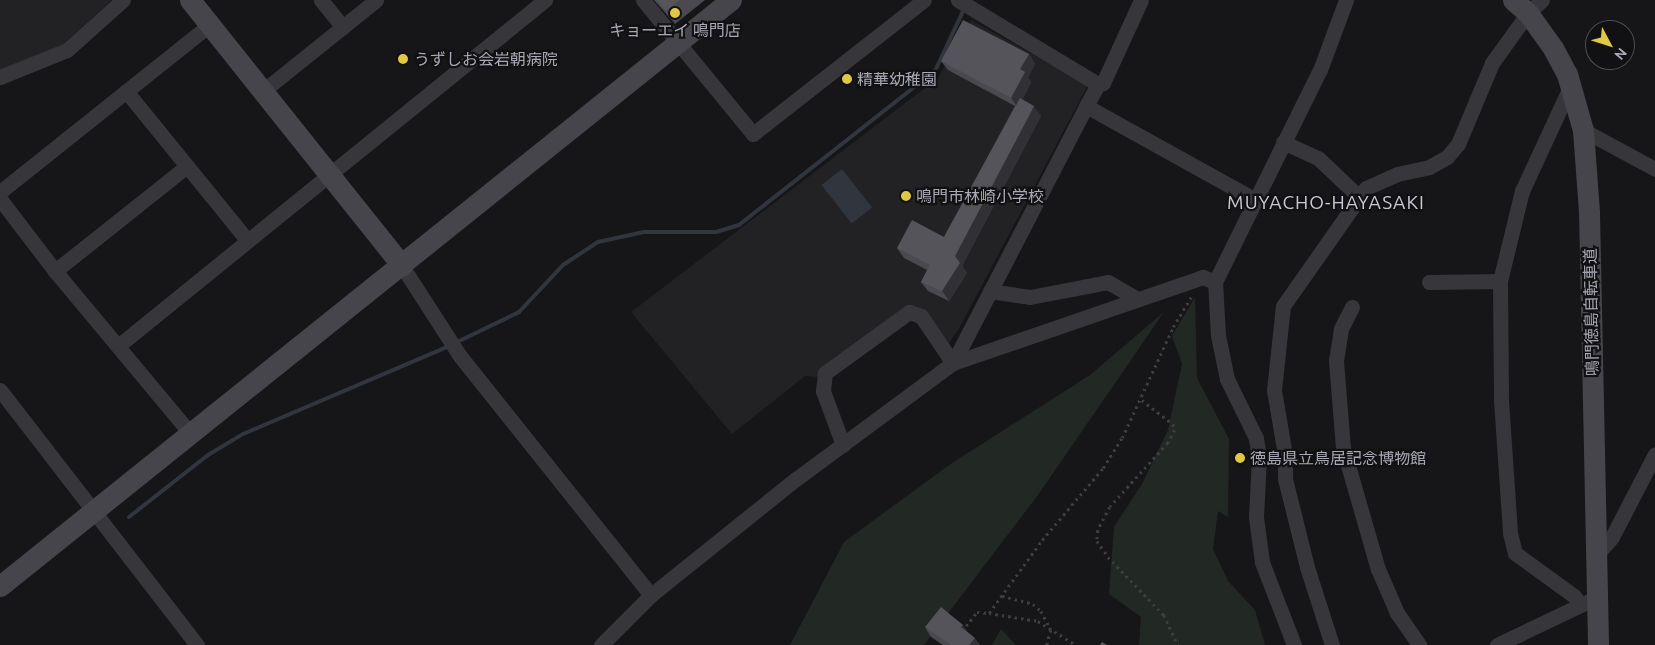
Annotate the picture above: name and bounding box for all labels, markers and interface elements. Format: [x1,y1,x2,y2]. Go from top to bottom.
marker: キョーエイ 鳴門店 [669,7,681,19]
place label: キョーエイ 鳴門店 [609,20,741,40]
north arrow [1585,20,1635,70]
text: N [1611,45,1630,63]
place label: うずしお会岩朝病院 [414,49,558,69]
marker: うずしお会岩朝病院 [396,52,410,66]
place label: 精華幼稚園 [857,69,937,89]
marker: 精華幼稚園 [841,73,853,85]
place label: 鳴門市林崎小学校 [916,186,1044,206]
marker: 鳴門市林崎小学校 [900,190,912,202]
district label: MUYACHO-HAYASAKI [1225,192,1427,214]
street label: 鳴門徳島自転車道 [1580,248,1602,376]
place label: 徳島県立鳥居記念博物館 [1250,448,1426,468]
marker: 徳島県立鳥居記念博物館 [1234,452,1246,464]

